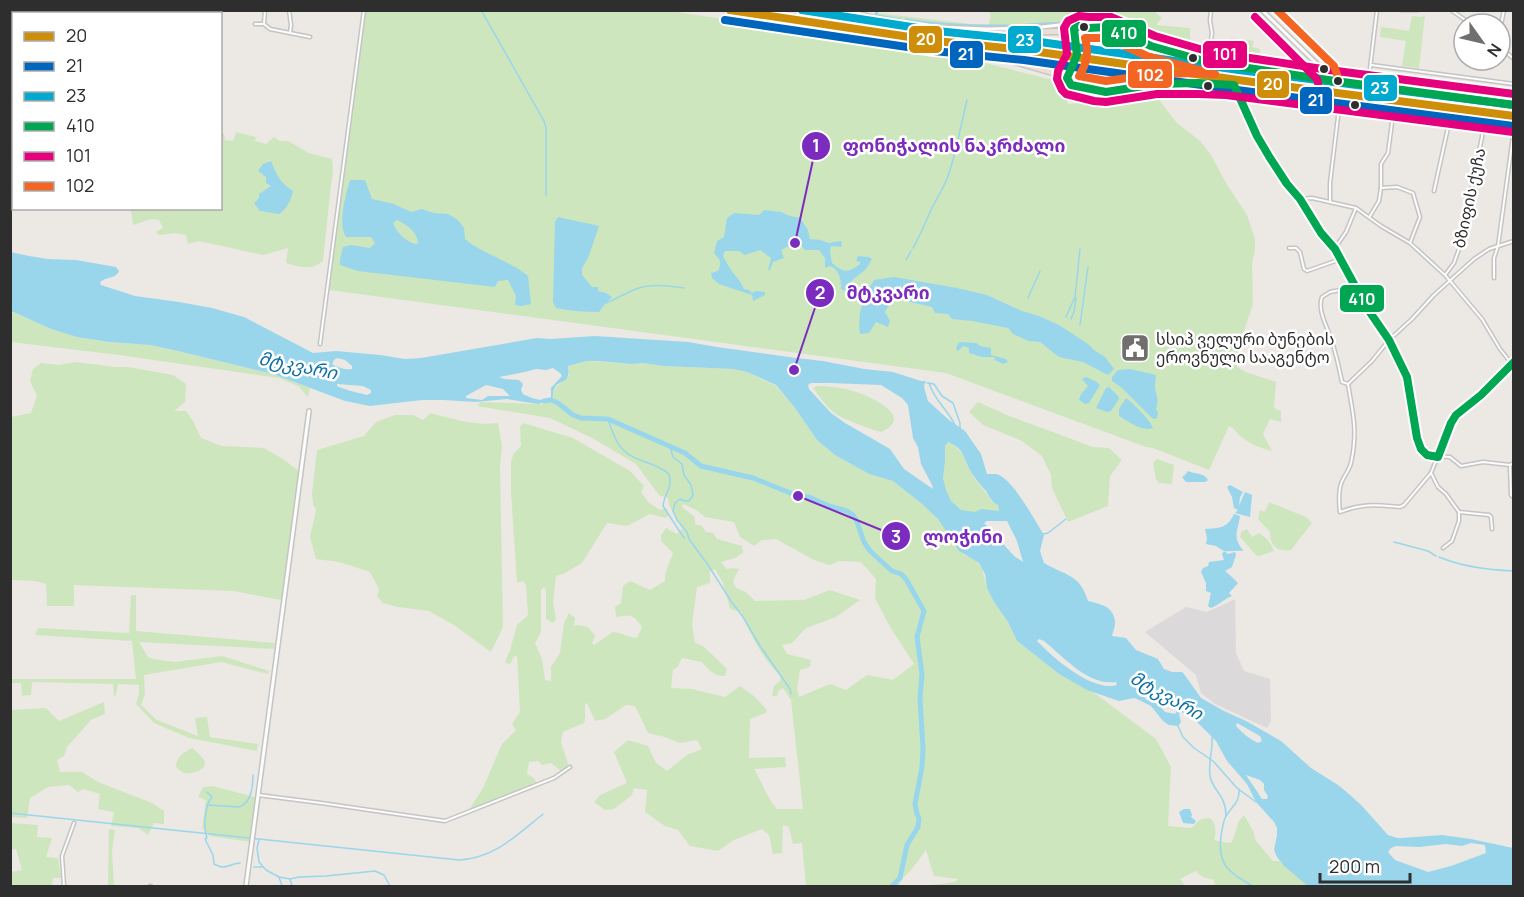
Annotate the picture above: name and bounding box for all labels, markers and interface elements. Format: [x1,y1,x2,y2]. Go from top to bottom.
legend [12,12,222,210]
north arrow [1452,12,1512,72]
line badge: 410 [1101,19,1147,48]
unlabelled marker [1078,21,1090,33]
text: 410 [1110,22,1138,44]
text: 20 [66,23,87,47]
line badge: 20 [908,25,943,54]
line badge: 23 [1007,25,1042,54]
text: 20 [916,28,936,50]
text: 23 [1016,29,1034,51]
text: N [1482,39,1507,61]
line badge: 21 [949,40,984,69]
line badge: 101 [1202,40,1248,69]
text: 21 [958,43,974,65]
text: 101 [1213,43,1237,65]
unlabelled marker [1187,52,1199,64]
text: 21 [66,53,83,77]
line badge: 102 [1127,60,1173,89]
unlabelled marker [1318,63,1330,75]
text: 102 [1136,64,1164,86]
line badge: 20 [1256,70,1290,99]
text: 20 [1263,73,1283,95]
line badge: 23 [1363,74,1398,102]
unlabelled marker [1332,75,1344,87]
text: 23 [1371,77,1389,99]
unlabelled marker [1202,80,1214,92]
text: 23 [66,83,86,107]
line badge: 21 [1299,86,1333,115]
text: 21 [1308,89,1324,111]
unlabelled marker [1349,99,1361,111]
text: 410 [66,113,95,137]
callout: ფონიჭალის ნაკრძალი [801,128,1078,164]
text: 1 [812,133,820,157]
text: ფონიჭალის ნაკრძალი [843,133,1065,157]
text: 101 [66,143,91,167]
street label: ბზიფის ქუჩა [1448,146,1490,250]
text: 102 [66,173,94,197]
callout: მტკვარი [805,275,942,311]
text: 2 [815,280,825,304]
text: მტკვარი [846,280,930,304]
line badge: 410 [1339,284,1385,313]
text: 410 [1348,288,1376,310]
place label: სსიპ ველური ბუნების ეროვნული სააგენტო [1156,328,1334,368]
public building icon: სსიპ ველური ბუნების ეროვნული სააგენტო [1119,332,1151,364]
water label: მტკვარი [257,346,340,384]
callout: ლოჭინი [881,518,1015,554]
text: 3 [891,524,901,548]
text: ლოჭინი [923,524,1003,548]
water label: მტკვარი [1126,665,1208,725]
scale bar [1320,846,1410,884]
text: 200 m [1329,854,1380,878]

